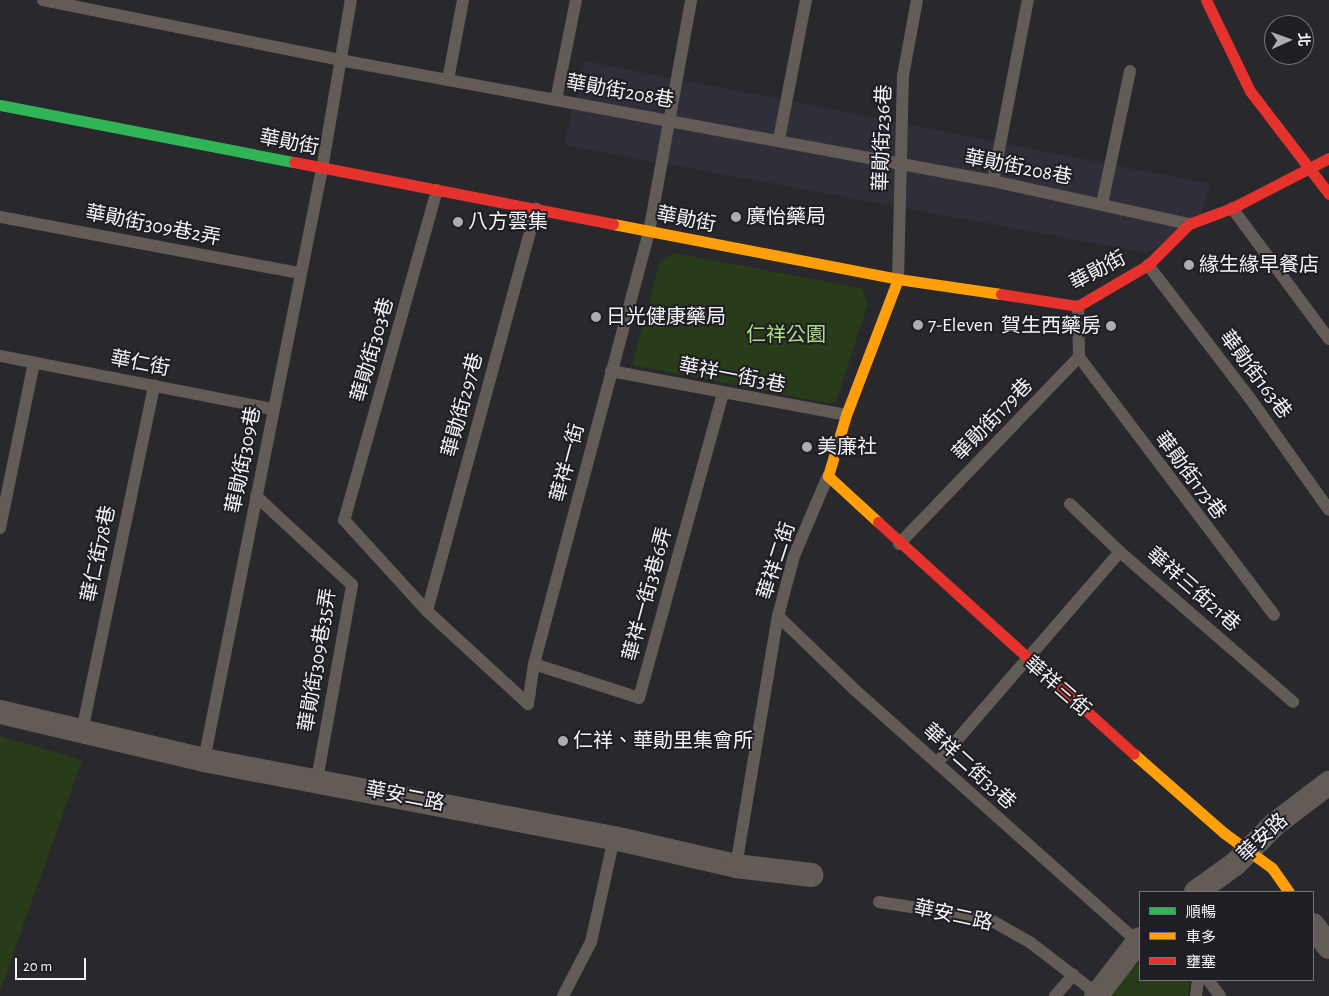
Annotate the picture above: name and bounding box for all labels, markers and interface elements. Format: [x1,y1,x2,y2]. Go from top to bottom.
north arrow [1264,15,1314,65]
text: 北 [1296,32,1310,47]
street label: 華勛街208巷 [564,71,676,113]
street label: 華勛街236巷 [869,84,897,192]
street label: 華勛街 [257,125,321,161]
street label: 華勛街208巷 [962,146,1074,190]
street label: 華勛街309巷2弄 [83,201,223,251]
street label: 華勛街 [654,202,718,238]
place label: 廣怡藥局 [746,205,826,229]
place label: 八方雲集 [468,210,548,234]
marker: 廣怡藥局 [730,211,742,223]
marker: 八方雲集 [452,216,464,228]
street label: 華勛街 [1066,246,1130,296]
place label: 緣生緣早餐店 [1199,253,1319,277]
marker: 緣生緣早餐店 [1183,259,1195,271]
street label: 華勛街303巷 [347,295,399,405]
place label: 日光健康藥局 [606,305,726,329]
marker: 日光健康藥局 [590,311,602,323]
place label: 7-Eleven [928,313,993,337]
place label: 賀生西藥房 [1001,314,1101,338]
marker: 7-Eleven [912,319,924,331]
marker: 賀生西藥房 [1105,320,1117,332]
park label: 仁祥公園 [746,323,826,347]
street label: 華勛街163巷 [1214,326,1296,424]
street label: 華仁街 [108,346,172,382]
street label: 華勛街297巷 [438,350,488,460]
street label: 華祥一街3巷 [677,354,787,398]
street label: 華勛街179巷 [948,374,1038,466]
street label: 華勛街309巷 [222,405,266,515]
street label: 華祥一街 [546,421,590,505]
street label: 華勛街173巷 [1149,427,1231,525]
place label: 美廉社 [817,435,877,459]
marker: 美廉社 [801,441,813,453]
street label: 華仁街78巷 [77,504,121,604]
street label: 華祥二街 [753,519,801,603]
street label: 華祥一街3巷6弄 [619,524,677,664]
street label: 華祥三街21巷 [1141,543,1245,637]
street label: 華勛街309巷35弄 [295,587,341,733]
street label: 華祥三街 [1019,652,1095,722]
street label: 華祥二街33巷 [918,719,1020,815]
place label: 仁祥、華勛里集會所 [573,729,753,753]
marker: 仁祥、華勛里集會所 [557,735,569,747]
street label: 華安二路 [363,778,447,816]
street label: 華安路 [1233,809,1293,867]
legend [1139,891,1314,981]
street label: 華安二路 [911,896,995,936]
text: 順暢 [1186,905,1216,920]
text: 車多 [1186,930,1216,945]
scale bar [18,948,89,980]
text: 壅塞 [1186,955,1216,970]
text: 20 m [23,959,52,974]

